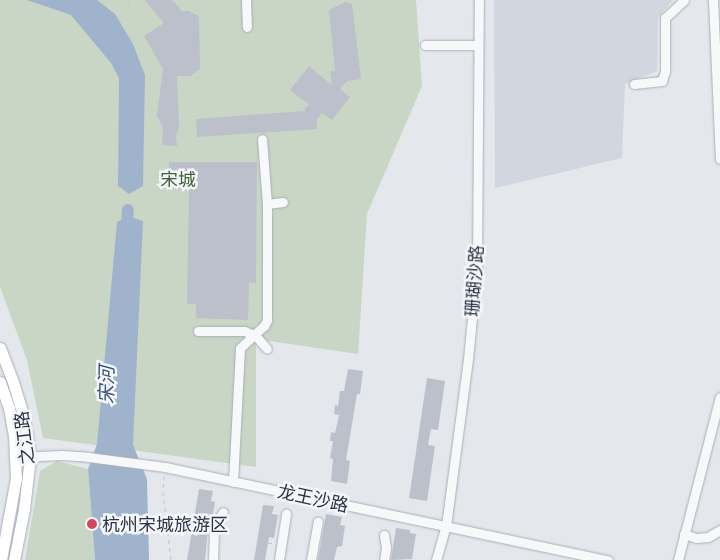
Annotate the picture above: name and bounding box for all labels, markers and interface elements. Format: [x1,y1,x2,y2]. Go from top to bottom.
park label: 宋城 [160,168,196,190]
street label: 珊瑚沙路 [461,244,487,318]
water label: 宋河 [95,366,119,404]
street label: 之江路 [10,410,38,466]
street label: 龙王沙路 [276,480,350,516]
place label: 杭州宋城旅游区 [102,513,228,535]
marker: 杭州宋城旅游区 [86,518,98,530]

